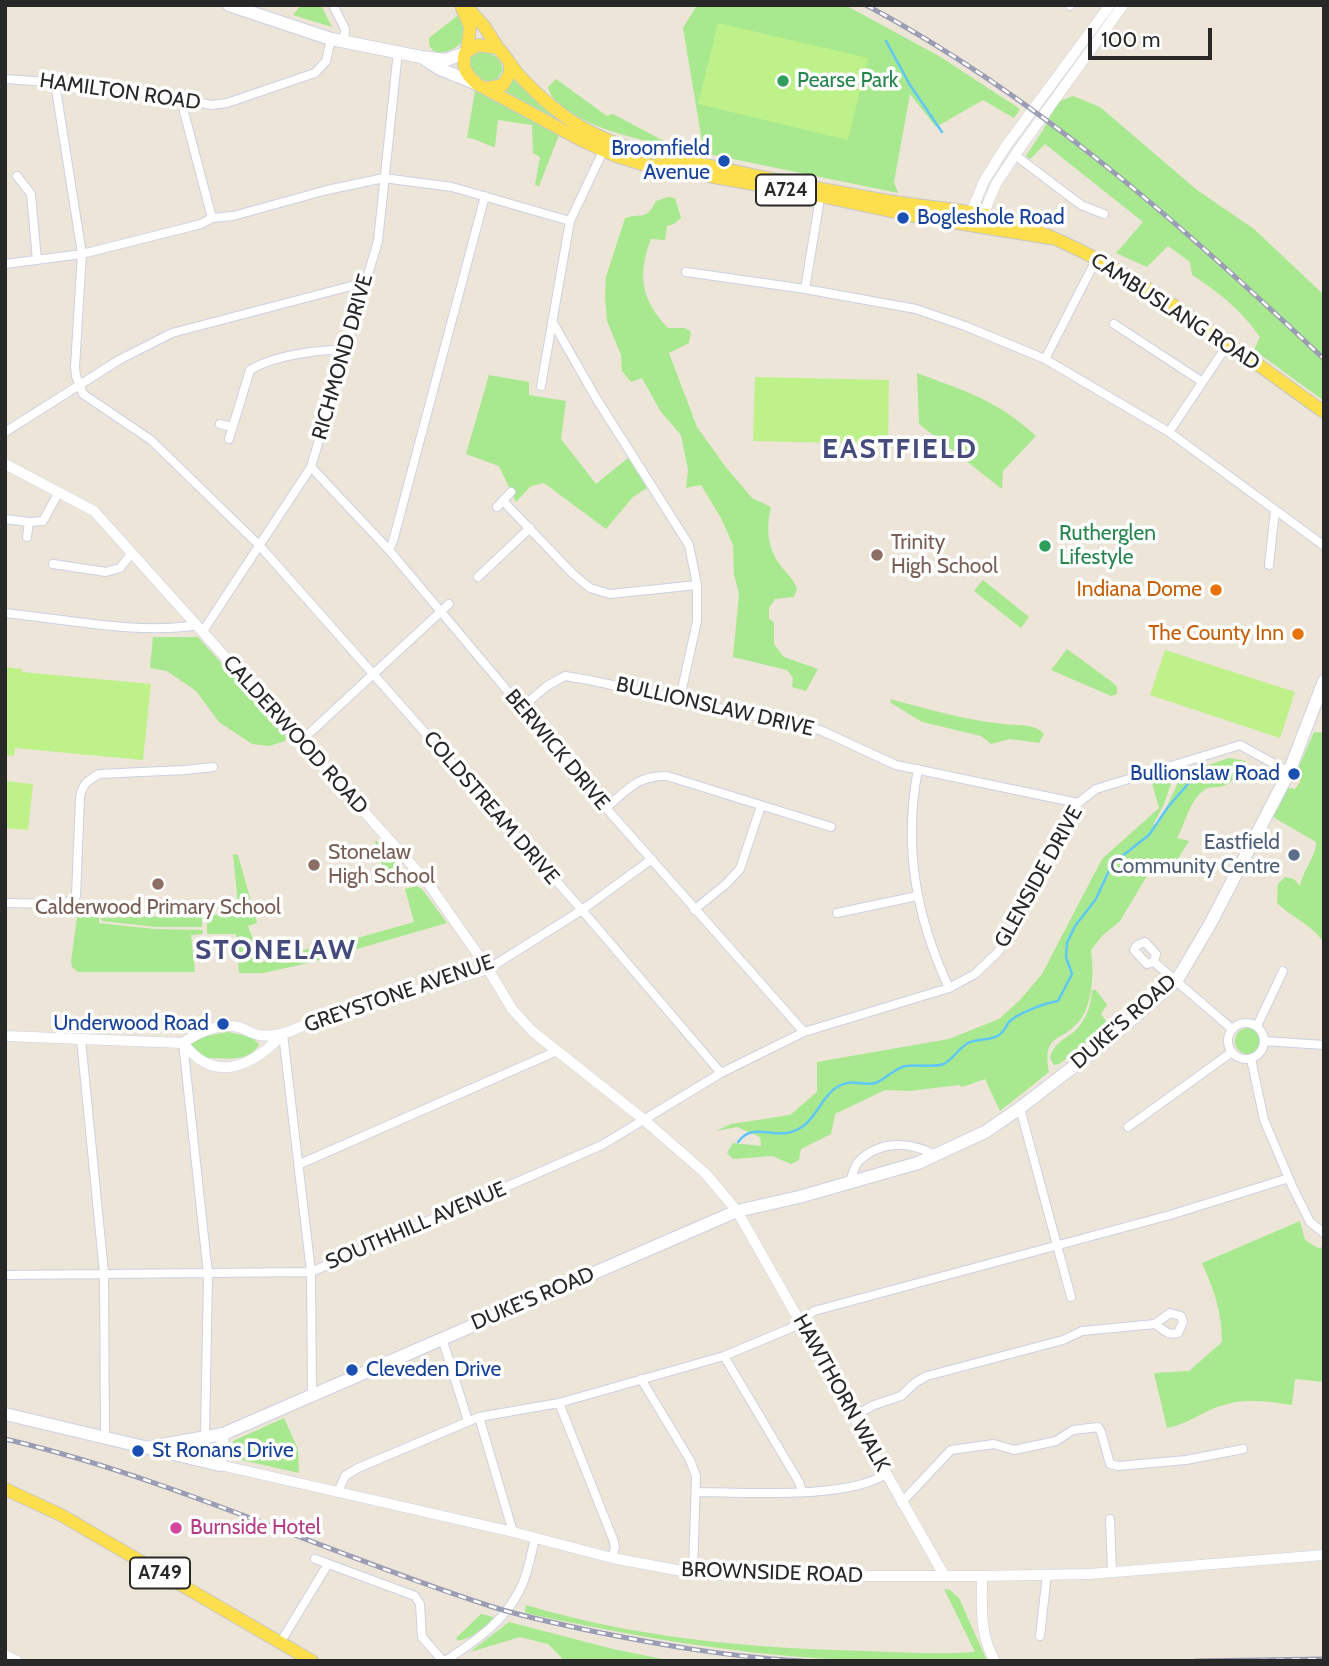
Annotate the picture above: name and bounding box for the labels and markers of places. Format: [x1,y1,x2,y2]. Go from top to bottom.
place label: Pearse Park [797,68,898,94]
marker: Pearse Park [775,73,791,89]
place label: Broomfield Avenue [611,136,710,186]
marker: Broomfield Avenue [716,153,732,169]
place label: Bogleshole Road [917,205,1065,231]
marker: Bogleshole Road [895,210,911,226]
place label: Rutherglen Lifestyle [1059,521,1156,571]
place label: Trinity High School [891,530,998,580]
marker: Rutherglen Lifestyle [1037,538,1053,554]
marker: Trinity High School [869,547,885,563]
place label: Indiana Dome [1077,577,1202,603]
marker: Indiana Dome [1208,582,1224,598]
place label: The County Inn [1148,621,1284,647]
marker: The County Inn [1290,626,1306,642]
place label: Bullionslaw Road [1130,761,1280,787]
marker: Bullionslaw Road [1286,766,1302,782]
place label: Eastfield Community Centre [1110,830,1280,880]
place label: Stonelaw High School [328,840,435,890]
marker: Eastfield Community Centre [1286,847,1302,863]
marker: Stonelaw High School [306,857,322,873]
marker: Calderwood Primary School [150,876,166,892]
place label: Calderwood Primary School [35,895,281,921]
place label: Underwood Road [53,1011,209,1037]
marker: Underwood Road [215,1016,231,1032]
place label: Cleveden Drive [366,1357,501,1383]
marker: Cleveden Drive [344,1362,360,1378]
place label: St Ronans Drive [152,1438,294,1464]
marker: St Ronans Drive [130,1443,146,1459]
place label: Burnside Hotel [190,1515,321,1541]
marker: Burnside Hotel [168,1520,184,1536]

